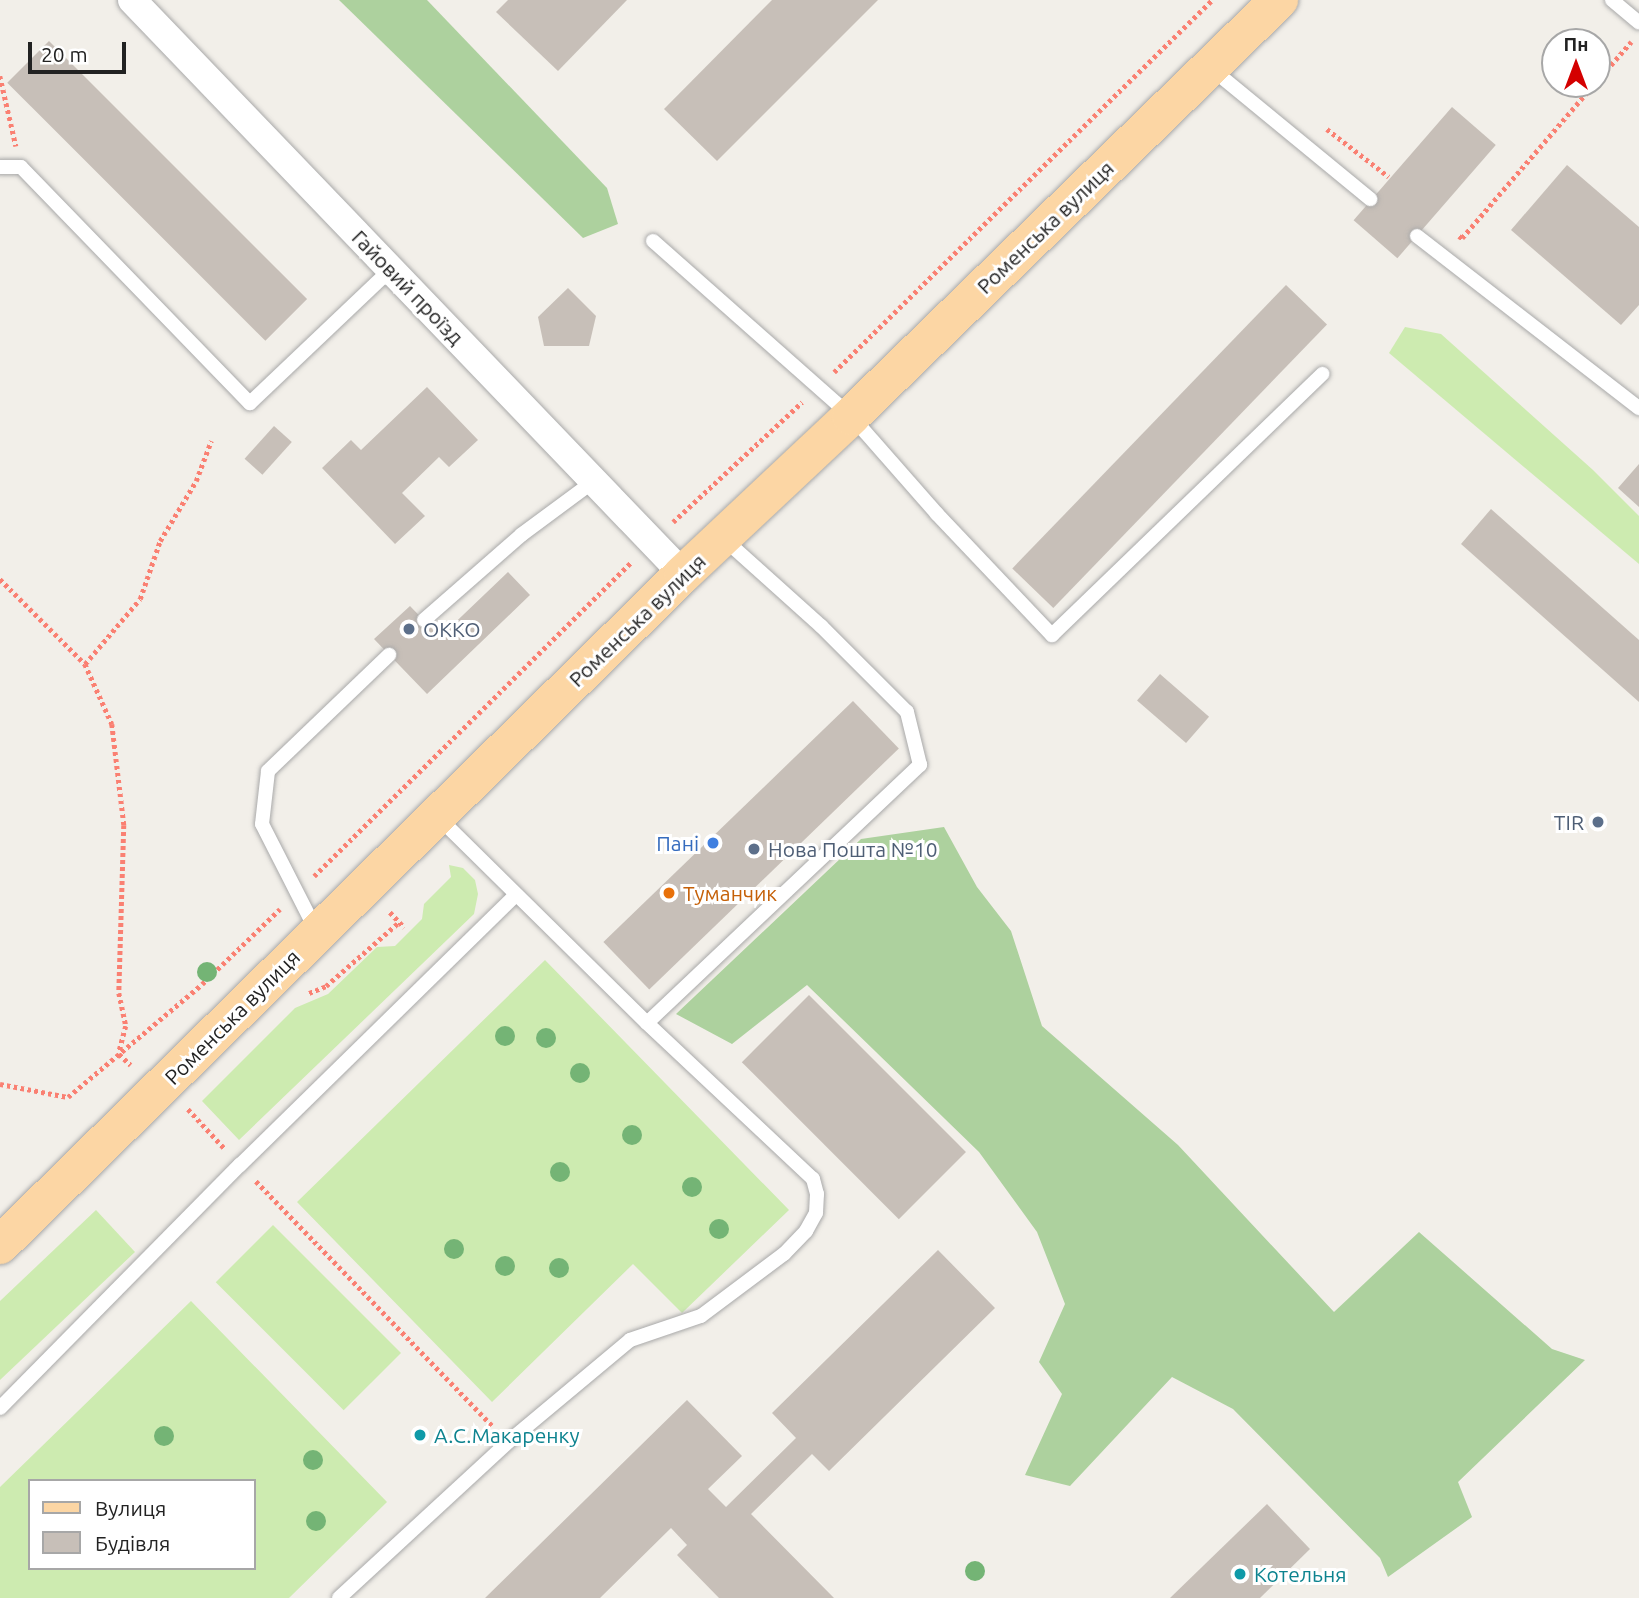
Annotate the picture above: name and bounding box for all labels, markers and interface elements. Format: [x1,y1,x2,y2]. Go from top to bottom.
scale bar [32,28,130,72]
north arrow [1541,28,1611,98]
text: Пн [1564,33,1588,55]
text: 20 m [41,42,88,66]
street label: Роменська вулиця [971,155,1119,299]
street label: Гайовий проїзд [347,224,469,350]
street label: Роменська вулиця [563,548,711,692]
place label: ОККО [423,616,481,642]
marker: ОККО [401,621,417,637]
place label: TIR [1554,809,1584,835]
marker: TIR [1590,814,1606,830]
place label: Пані [656,830,699,856]
marker: Пані [705,835,721,851]
place label: Нова Пошта №10 [768,836,938,862]
marker: Нова Пошта №10 [746,841,762,857]
place label: Туманчик [683,880,777,906]
marker: Туманчик [661,885,677,901]
street label: Роменська вулиця [159,944,305,1090]
place label: А.С.Макаренку [434,1422,580,1448]
marker: А.С.Макаренку [412,1427,428,1443]
legend [28,1479,256,1570]
text: Вулиця [95,1496,166,1520]
text: Будівля [95,1531,170,1555]
place label: Котельня [1254,1561,1346,1587]
marker: Котельня [1232,1566,1248,1582]

